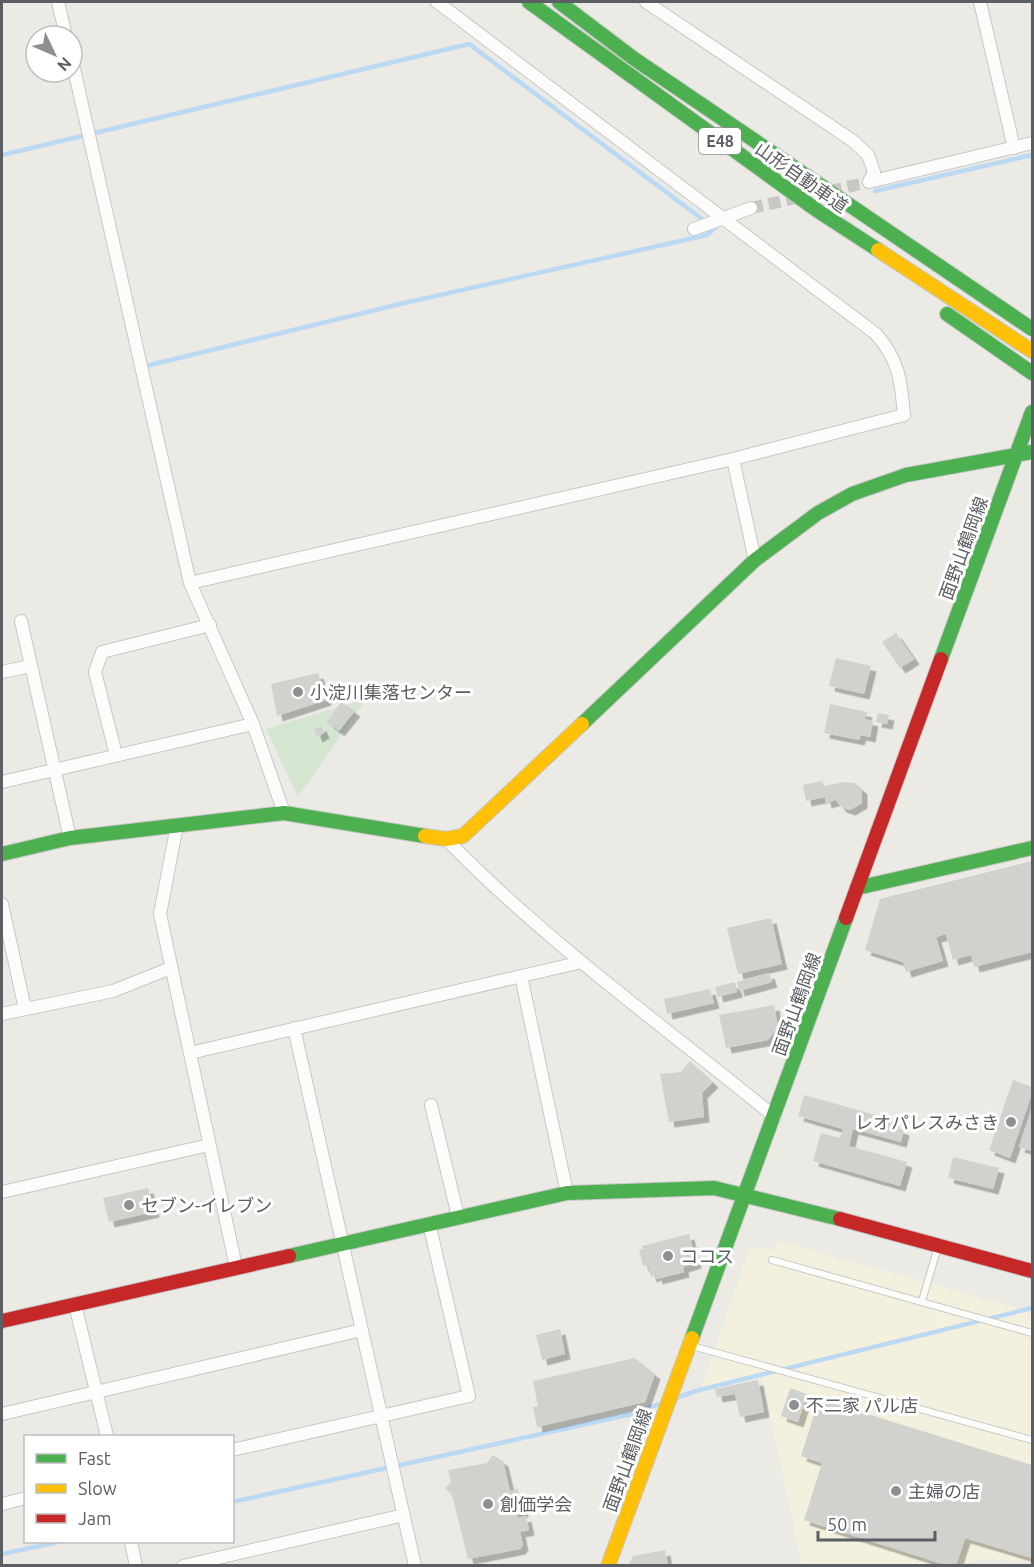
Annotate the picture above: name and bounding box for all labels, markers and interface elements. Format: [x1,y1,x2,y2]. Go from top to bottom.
north arrow [24,24,84,84]
text: N [54,54,75,75]
road number: E48 [699,128,741,154]
street label: 山形自動車道 [752,138,852,216]
street label: 面野山鶴岡線 [935,494,991,602]
place label: 小淀川集落センター [310,682,472,702]
marker: 小淀川集落センター [291,685,305,699]
street label: 面野山鶴岡線 [768,950,824,1058]
place label: レオパレスみさき [855,1112,999,1132]
marker: レオパレスみさき [1004,1115,1018,1129]
place label: セブン-イレブン [141,1195,272,1215]
marker: セブン-イレブン [122,1198,136,1212]
place label: ココス [680,1246,734,1266]
marker: ココス [661,1249,675,1263]
place label: 不二家 パル店 [806,1395,918,1415]
marker: 不二家 パル店 [787,1398,801,1412]
street label: 面野山鶴岡線 [599,1406,655,1514]
legend [24,1435,234,1543]
text: Fast [78,1448,111,1468]
text: Slow [78,1478,117,1498]
place label: 主婦の店 [908,1481,980,1501]
marker: 主婦の店 [889,1484,903,1498]
place label: 創価学会 [500,1494,572,1514]
marker: 創価学会 [481,1497,495,1511]
scale bar [818,1504,935,1542]
text: Jam [78,1508,112,1528]
text: 50 m [827,1514,867,1534]

